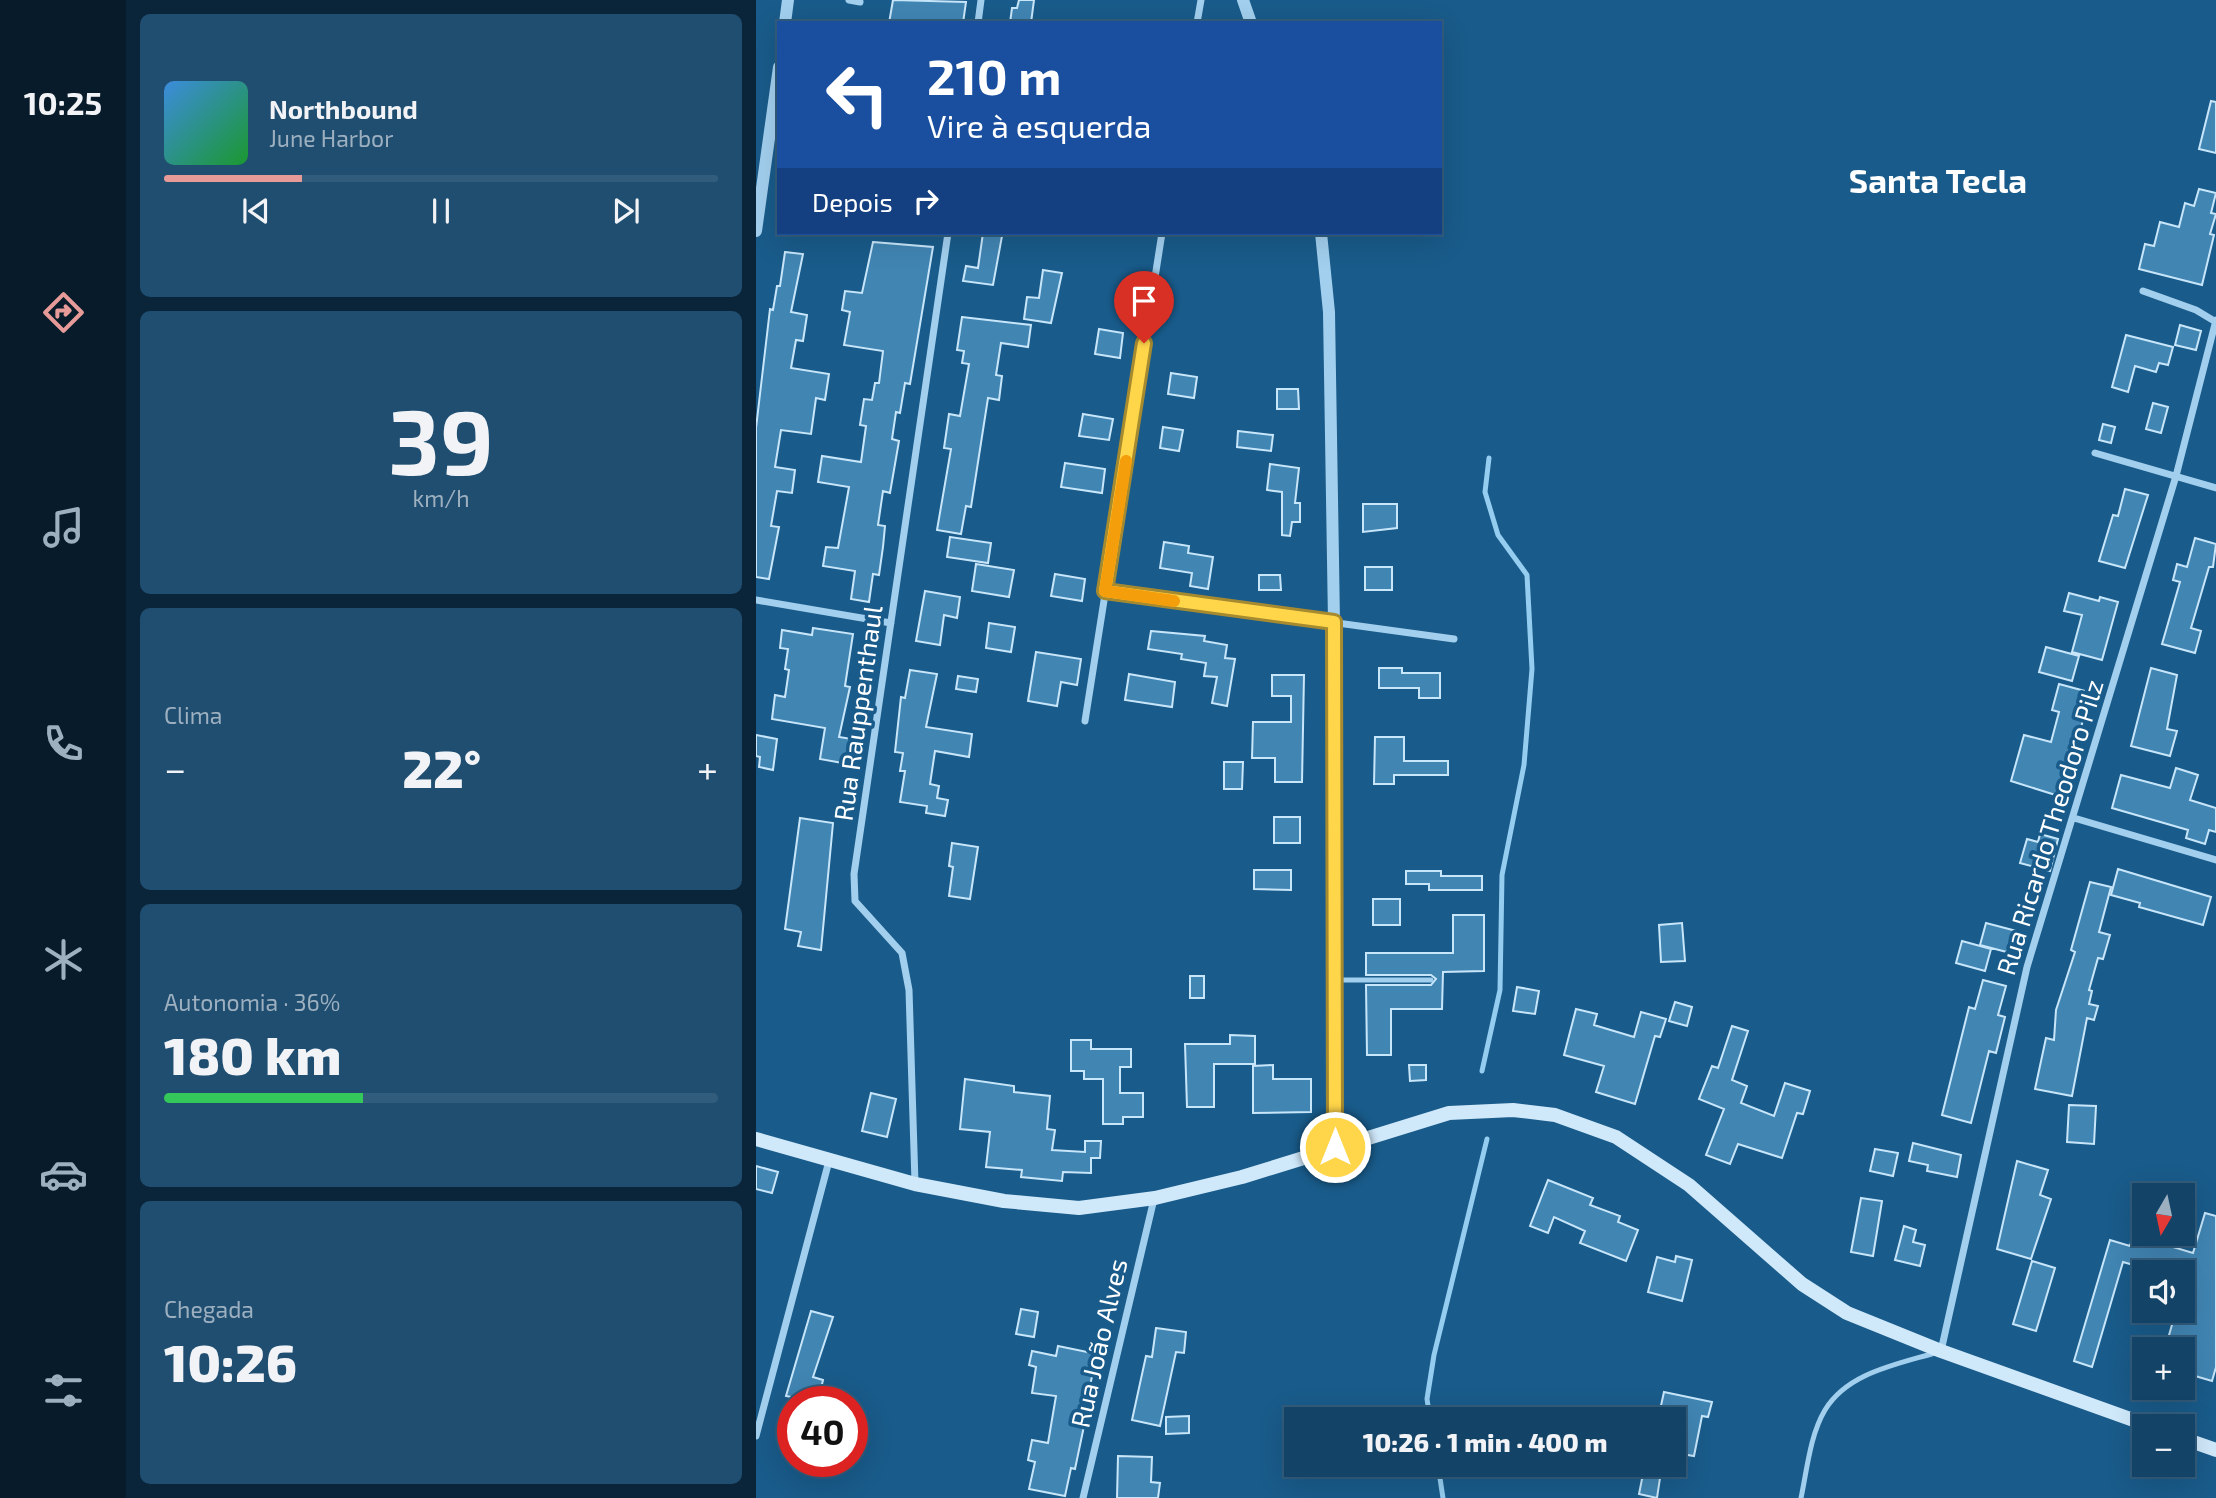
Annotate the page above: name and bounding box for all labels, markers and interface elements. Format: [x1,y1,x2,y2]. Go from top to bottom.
text: 210 m [927,46,1061,105]
icon: left [812,49,903,140]
text: 10:25 [24,83,102,121]
text: Northbound [269,93,418,124]
text: Vire à esquerda [927,106,1151,144]
text: June Harbor [269,124,393,152]
district label: Santa Tecla [1849,160,2027,200]
icon: right [907,182,945,220]
text: Depois [812,186,893,217]
icon: previous [237,192,275,230]
icon: pause [422,192,460,230]
icon: next [607,192,645,230]
pin [1114,271,1174,343]
icon: arrive [1125,282,1163,320]
icon: directions [39,288,88,337]
text: 39 [388,384,494,493]
text: km/h [412,484,470,512]
icon: music [39,503,88,552]
street label: Rua Rauppenthaul [827,603,887,823]
street label: Rua Ricardo Theodoro Pilz [1989,675,2109,979]
text: Clima [164,701,222,729]
icon: phone [39,719,88,768]
text: 22° [402,736,481,798]
text: − [164,745,186,791]
text: + [697,745,718,791]
icon: climate [39,935,88,984]
text: Autonomia · 36% [164,988,340,1016]
text: 180 km [164,1023,341,1085]
position arrow [1298,1110,1372,1184]
icon: car [39,1150,88,1199]
north arrow [2132,1183,2194,1246]
map controls [2132,1183,2195,1477]
street label: Rua João Alves [1064,1256,1132,1430]
button: sound [2132,1260,2195,1323]
text: Chegada [164,1295,254,1323]
text: 10:26 [164,1330,297,1392]
button: + [2132,1337,2195,1400]
icon: filters [39,1366,88,1415]
speed limit sign: 40 [777,1386,868,1477]
button: − [2132,1414,2195,1477]
text: 10:26 · 1 min · 400 m [1363,1426,1607,1457]

